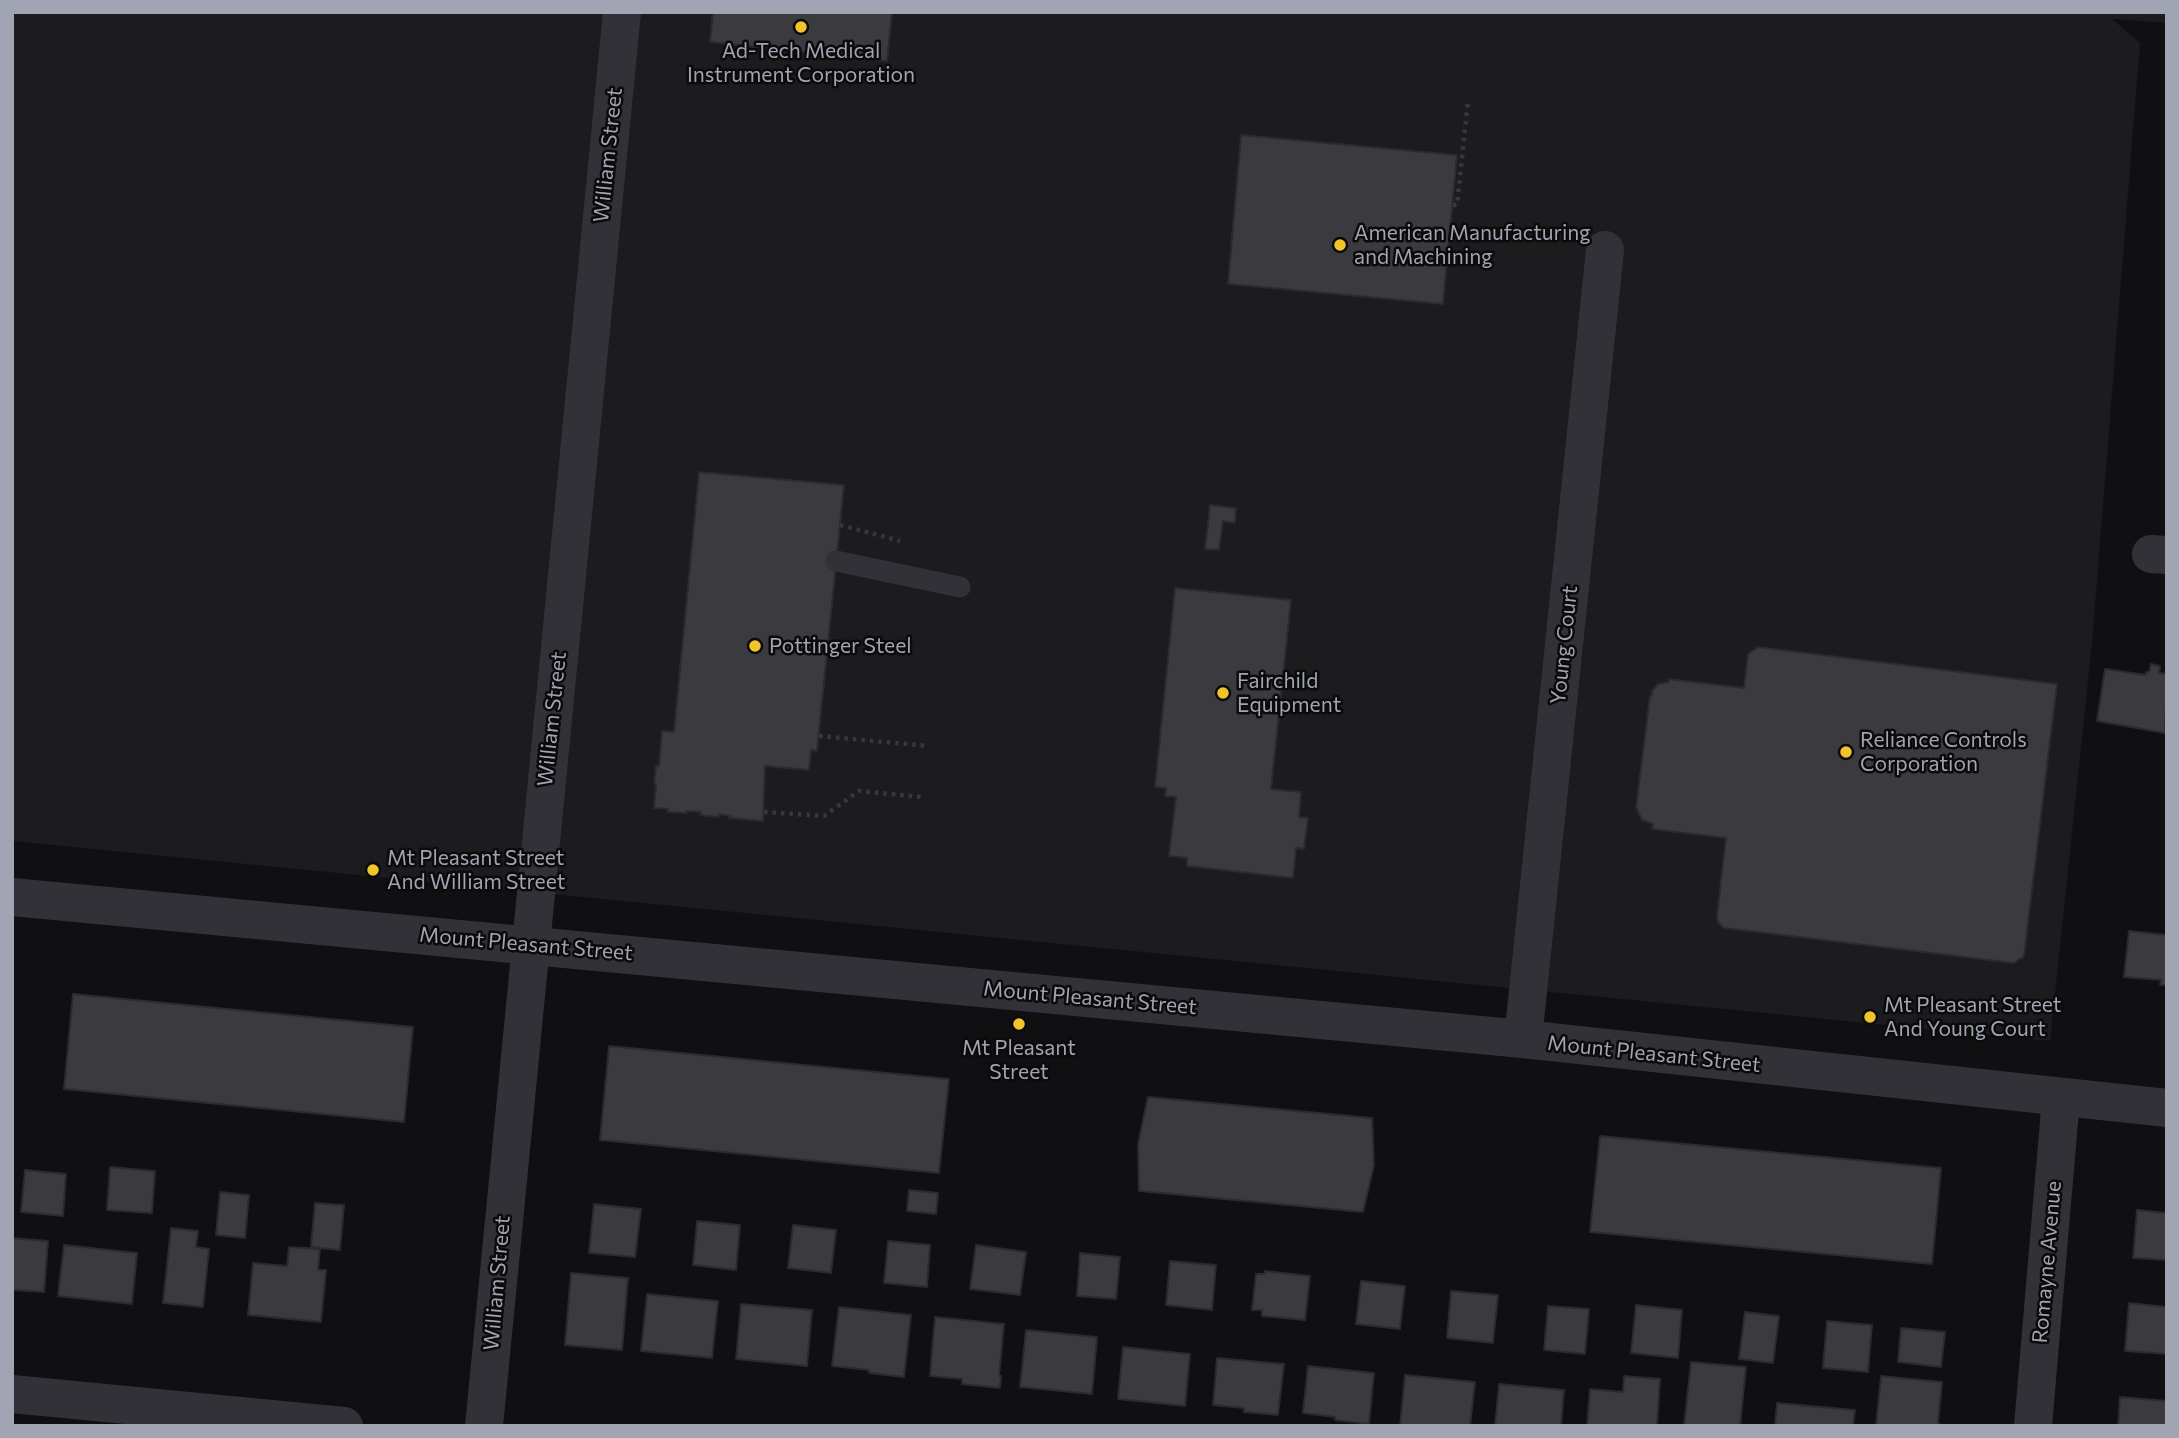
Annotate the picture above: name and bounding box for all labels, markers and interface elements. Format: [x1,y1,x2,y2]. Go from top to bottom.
marker: Ad-Tech Medical Instrument Corporation [793,19,809,35]
place label: Ad-Tech Medical Instrument Corporation [687,38,915,88]
street label: William Street [588,86,628,224]
place label: American Manufacturing and Machining [1354,220,1591,270]
marker: American Manufacturing and Machining [1332,237,1348,253]
street label: Young Court [1545,584,1583,706]
place label: Pottinger Steel [769,633,912,659]
marker: Pottinger Steel [747,638,763,654]
street label: William Street [532,650,572,788]
place label: Fairchild Equipment [1237,668,1341,718]
marker: Fairchild Equipment [1215,685,1231,701]
place label: Reliance Controls Corporation [1860,727,2027,777]
marker: Reliance Controls Corporation [1838,744,1854,760]
place label: Mt Pleasant Street And William Street [387,845,565,895]
marker: Mt Pleasant Street And William Street [365,862,381,878]
street label: Mount Pleasant Street [418,922,634,966]
street label: Mount Pleasant Street [982,976,1198,1020]
place label: Mt Pleasant Street And Young Court [1884,992,2061,1042]
marker: Mt Pleasant Street And Young Court [1862,1009,1878,1025]
marker: Mt Pleasant Street [1011,1016,1027,1032]
street label: Mount Pleasant Street [1546,1030,1762,1078]
place label: Mt Pleasant Street [962,1035,1076,1085]
street label: Romayne Avenue [2027,1180,2067,1344]
street label: William Street [479,1214,515,1352]

